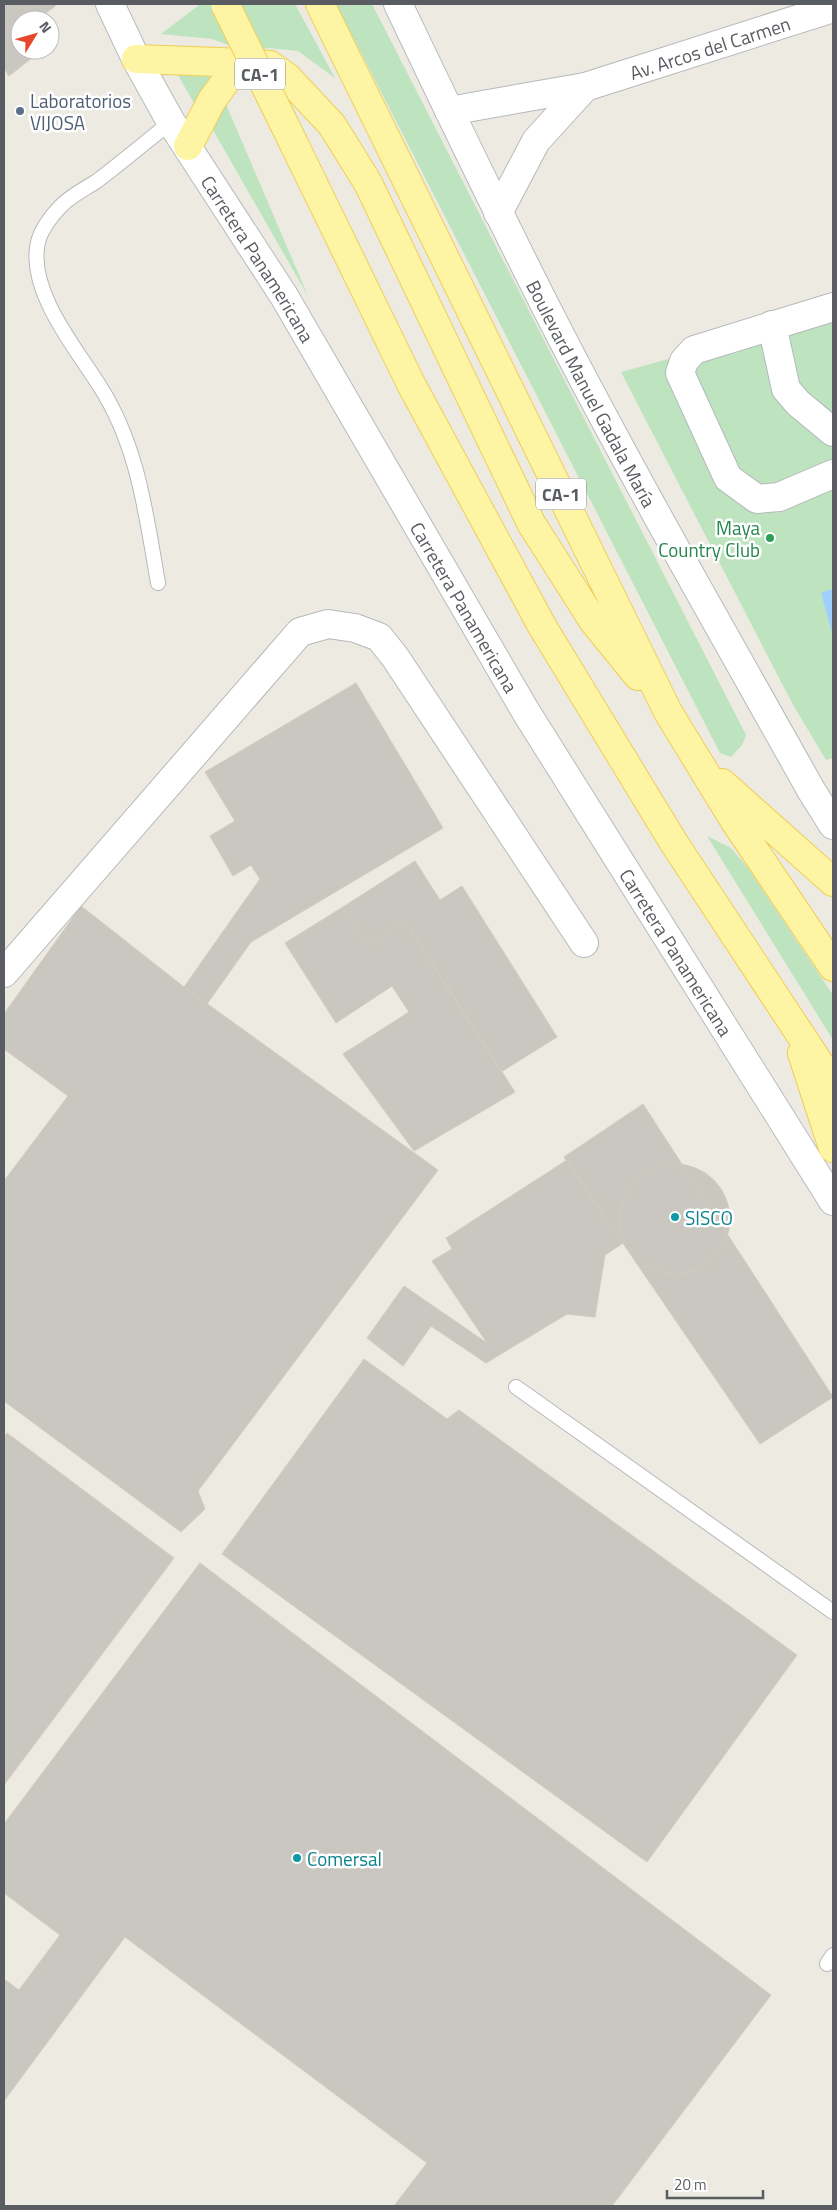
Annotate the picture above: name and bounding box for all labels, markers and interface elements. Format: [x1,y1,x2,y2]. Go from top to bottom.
street label: Av. Arcos del Carmen [626,8,794,86]
north arrow [10,10,60,60]
text: N [34,17,57,37]
road number: CA-1 [235,59,285,90]
place label: Laboratorios VIJOSA [30,86,131,137]
marker: Laboratorios VIJOSA [14,105,26,117]
street label: Carretera Panamericana [195,169,323,348]
street label: Boulevard Manuel Gadala María [520,275,664,513]
road number: CA-1 [536,478,586,509]
place label: Maya Country Club [658,513,760,564]
street label: Carretera Panamericana [404,516,526,698]
marker: Maya Country Club [764,532,776,544]
street label: Carretera Panamericana [613,862,741,1042]
place label: SISCO [685,1203,733,1232]
marker: SISCO [669,1211,681,1223]
place label: Comersal [307,1844,382,1873]
marker: Comersal [291,1852,303,1864]
scale bar [667,2168,763,2200]
text: 20 m [674,2173,707,2196]

